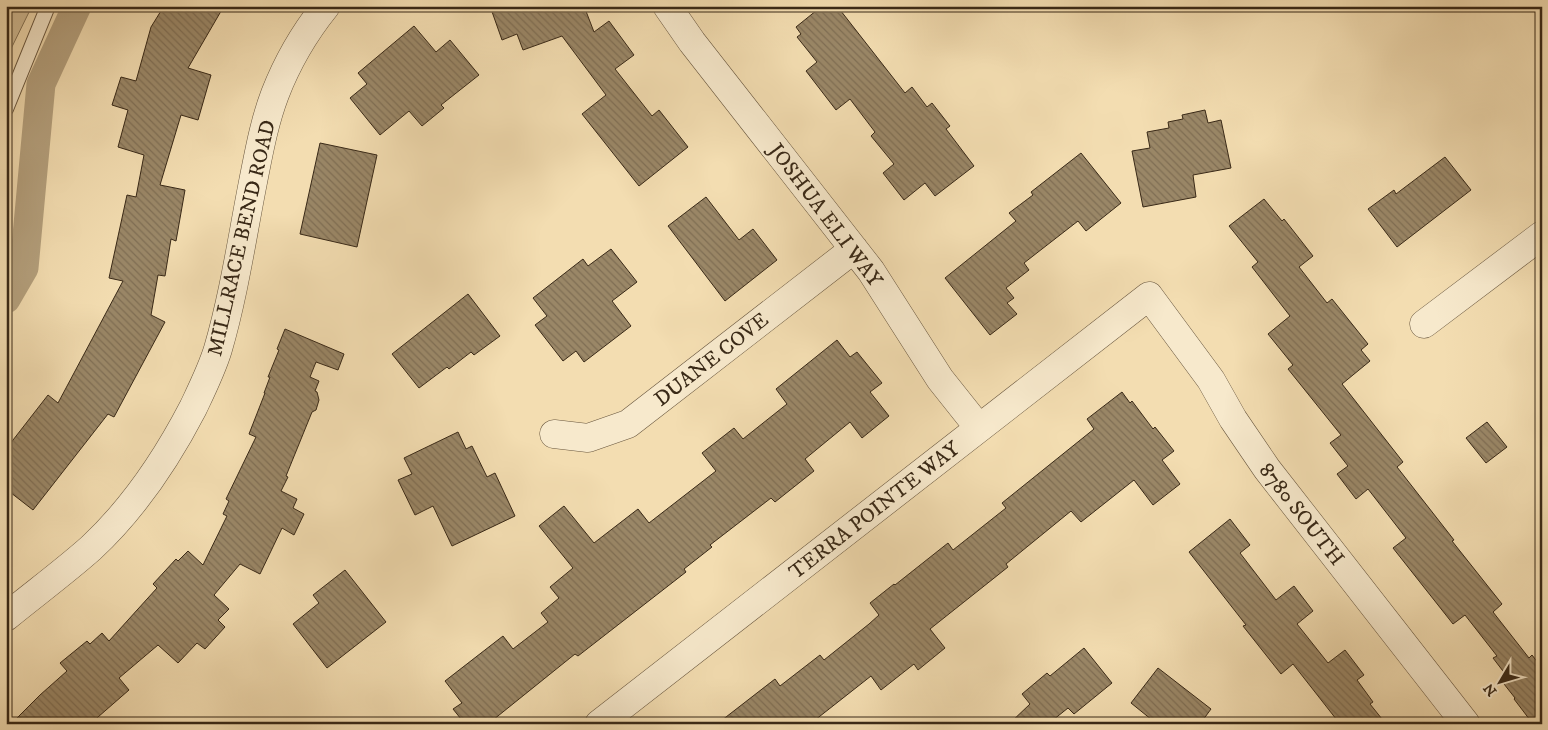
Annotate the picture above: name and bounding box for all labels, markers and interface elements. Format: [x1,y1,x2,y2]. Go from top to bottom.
street label: MILLRACE BEND ROAD [202,118,282,359]
street label: JOSHUA ELI WAY [761,137,888,293]
street label: DUANE COVE [649,307,774,412]
street label: TERRA POINTE WAY [784,436,966,585]
street label: 8780 SOUTH [1253,458,1349,571]
north arrow [1476,658,1526,708]
text: N [1480,679,1501,699]

